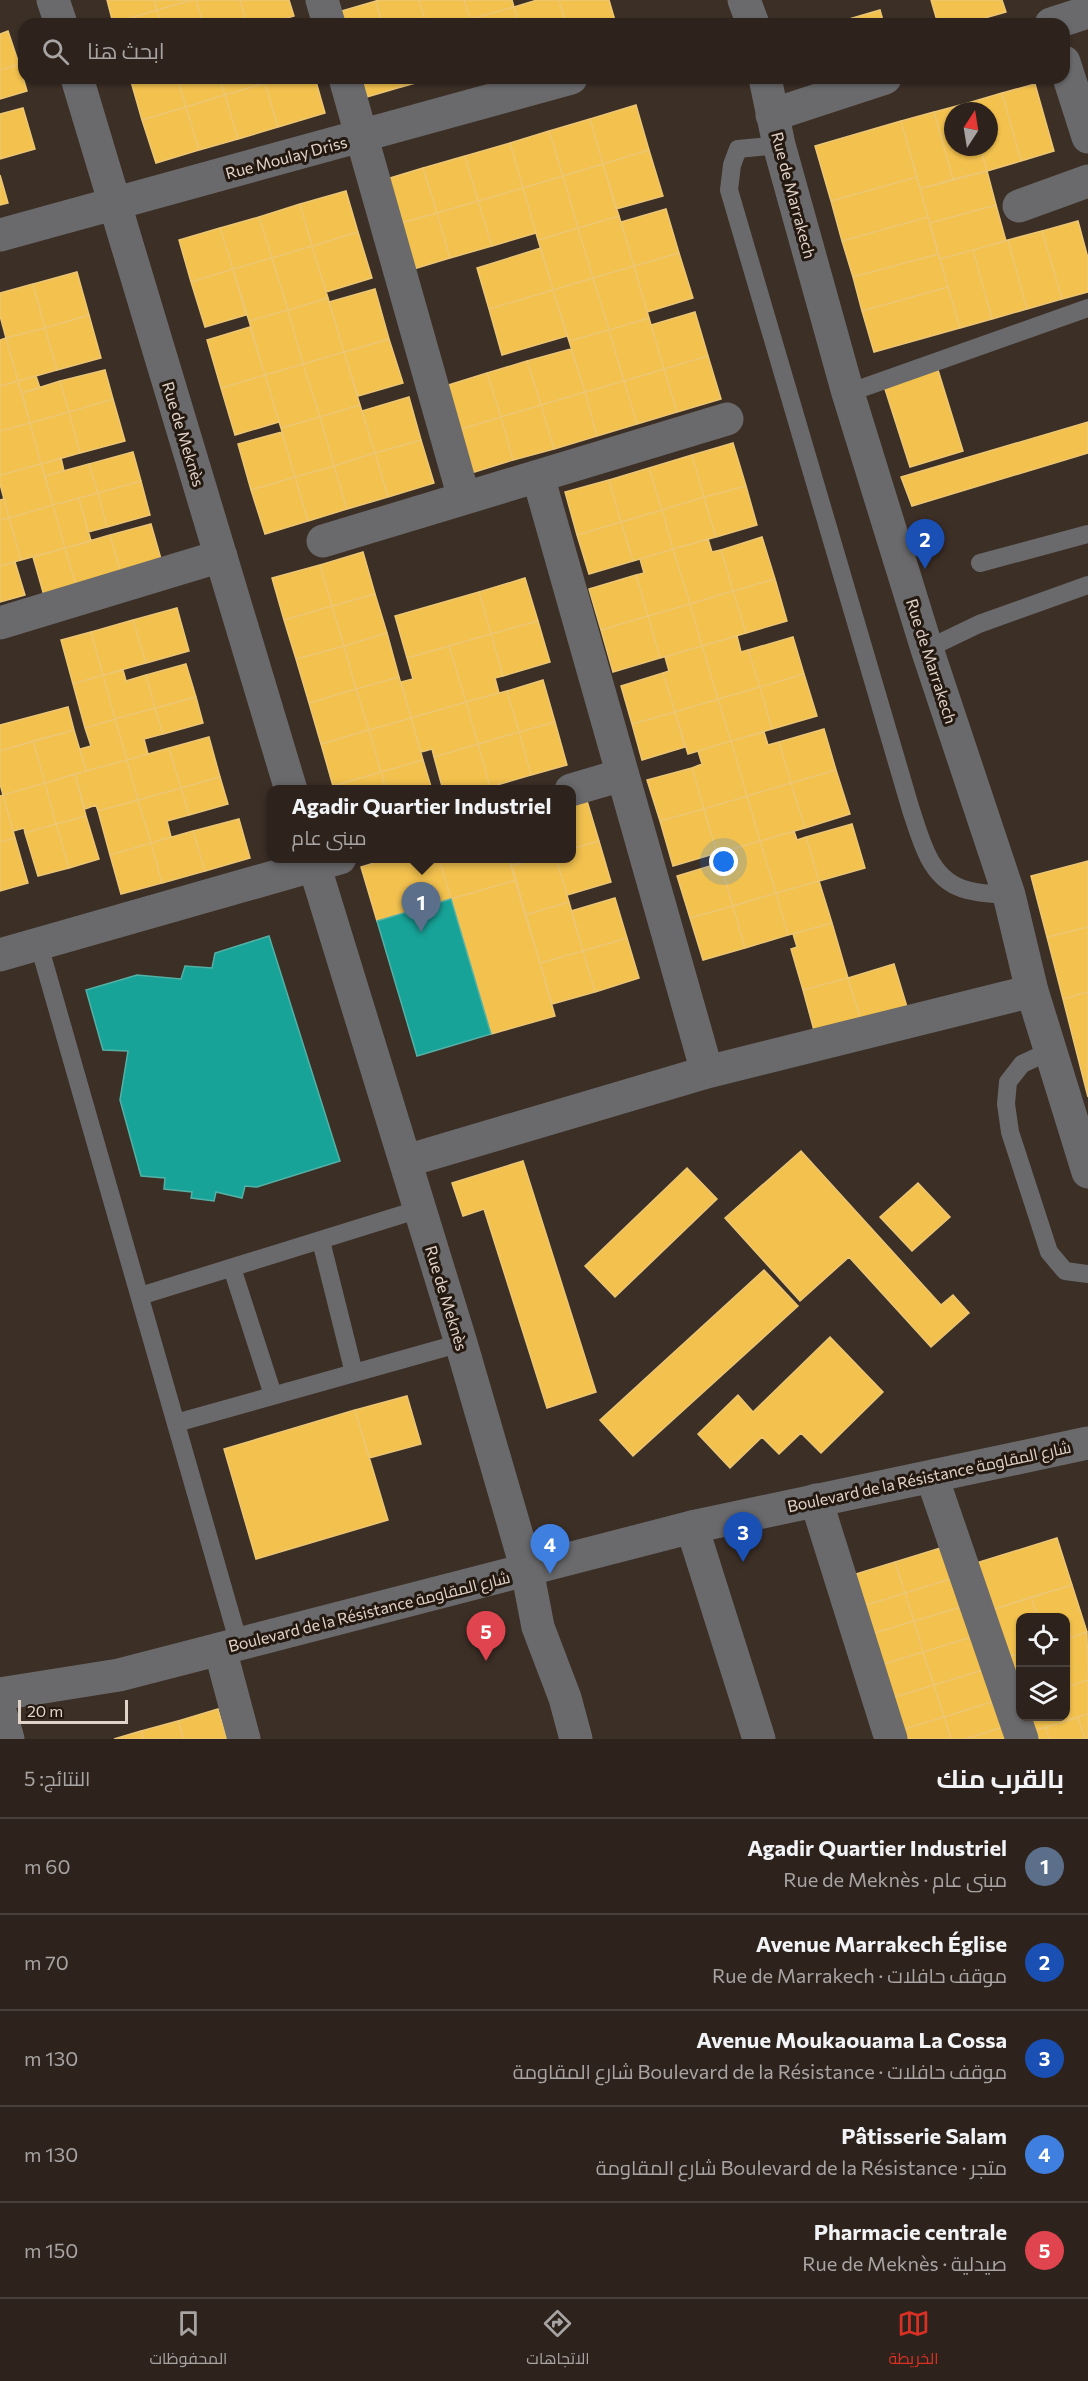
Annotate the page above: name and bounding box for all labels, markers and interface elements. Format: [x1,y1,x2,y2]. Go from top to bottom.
search box [18,18,1070,84]
icon: search [39,35,72,68]
text: ابحث هنا [87,37,165,64]
north arrow [944,102,998,156]
street label: Rue de Marrakech [768,130,820,260]
street label: Rue Moulay Driss [223,132,349,182]
street label: Rue de Meknès [159,379,209,489]
pin: 2 [906,520,944,569]
street label: Rue de Marrakech [903,596,961,726]
popup [267,785,576,863]
text: Agadir Quartier Industriel [292,792,551,819]
text: مبنى عام [292,825,367,849]
your location [709,847,738,876]
pin: 1 [402,882,440,932]
street label: Rue de Meknès [422,1243,472,1353]
street label: Boulevard de la Résistance شارع المقاومة [785,1437,1073,1518]
pin: 3 [724,1512,762,1562]
pin: 4 [530,1524,570,1574]
street label: Boulevard de la Résistance شارع المقاومة [226,1567,513,1658]
pin: 5 [466,1612,506,1661]
map controls [1016,1613,1070,1721]
button: locate [1016,1613,1070,1667]
button: layers [1016,1667,1070,1721]
scale bar [18,1697,128,1724]
text: 20 m [27,1701,63,1720]
text: بالقرب منك [936,1762,1064,1793]
text: النتائج: 5 [24,1766,91,1790]
text: Agadir Quartier Industriel [747,1834,1007,1861]
text: 60 m [24,1854,71,1878]
text: 1 [1040,1854,1049,1878]
text: مبنى عام · Rue de Meknès [783,1867,1007,1891]
text: Avenue Marrakech Église [756,1930,1007,1957]
text: 70 m [24,1950,69,1974]
text: 2 [1039,1950,1050,1974]
text: موقف حافلات · Rue de Marrakech [712,1963,1007,1987]
text: Avenue Moukaouama La Cossa [696,2026,1007,2053]
text: 130 m [24,2046,78,2070]
text: 3 [1039,2046,1050,2070]
text: موقف حافلات · Boulevard de la Résistance شارع المقاومة [513,2059,1007,2083]
text: Pâtisserie Salam [841,2122,1007,2149]
text: 130 m [24,2142,78,2166]
text: 4 [1038,2142,1051,2166]
text: متجر · Boulevard de la Résistance شارع المقاومة [596,2155,1007,2179]
text: Pharmacie centrale [814,2218,1007,2245]
text: 150 m [24,2238,78,2262]
text: 5 [1039,2238,1050,2262]
text: صيدلية · Rue de Meknès [802,2251,1007,2275]
tab: المحفوظات [149,2307,227,2373]
tab: الاتجاهات [526,2307,590,2373]
tab: الخريطة [889,2307,939,2373]

